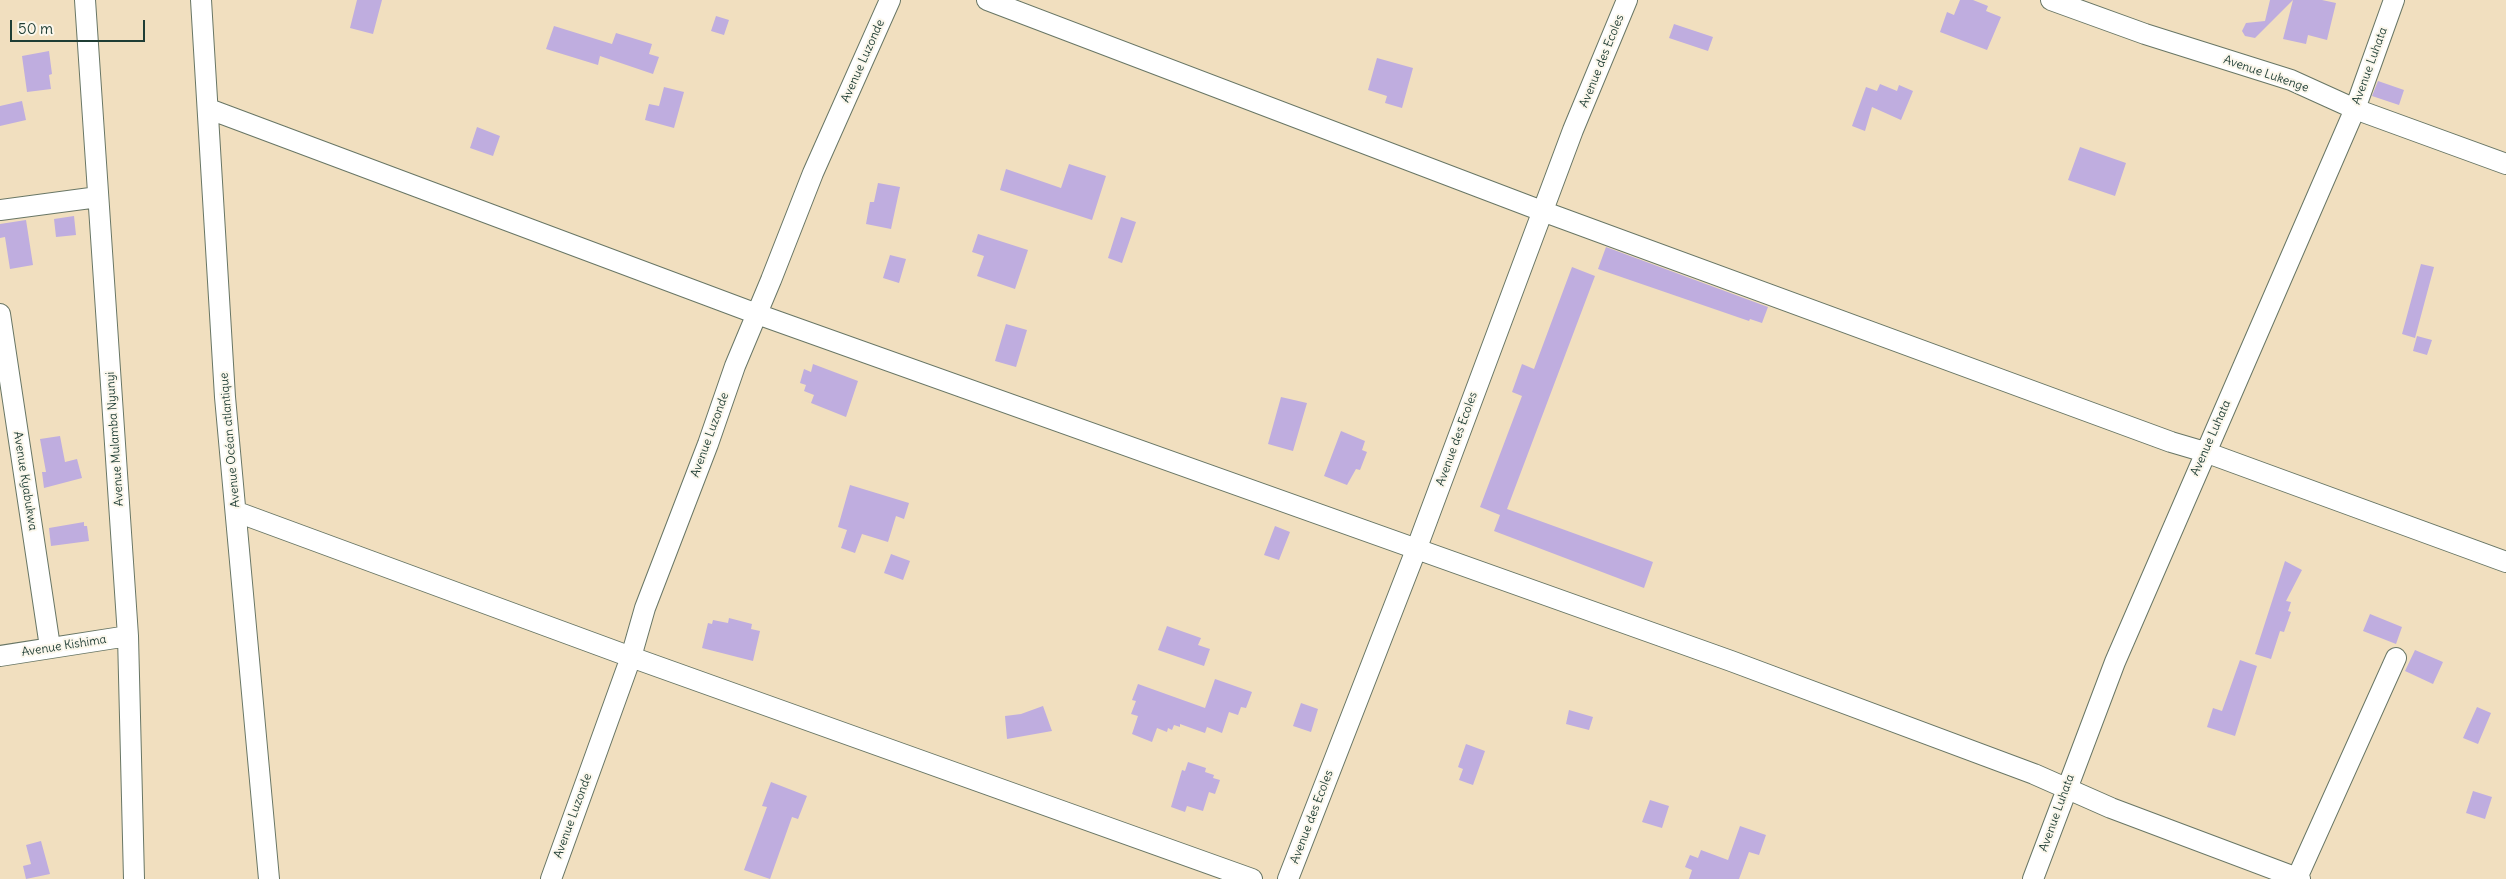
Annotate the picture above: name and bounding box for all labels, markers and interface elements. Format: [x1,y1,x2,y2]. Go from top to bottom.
scale bar [12,10,148,42]
street label: Avenue des Ecoles [1577,12,1627,110]
street label: Avenue Luzonde [838,17,888,105]
text: 50 m [18,19,53,38]
street label: Avenue Luhata [2349,25,2391,107]
street label: Avenue Lukenge [2222,53,2310,95]
street label: Avenue Mulamba Nyunyi [103,371,127,507]
street label: Avenue Océan atlantique [217,372,243,508]
street label: Avenue des Ecoles [1433,390,1481,488]
street label: Avenue Luzonde [688,391,732,479]
street label: Avenue Luhata [2188,398,2234,478]
street label: Avenue Kyabukwa [10,430,40,532]
street label: Avenue Kishima [21,632,107,660]
street label: Avenue des Ecoles [1288,768,1336,866]
street label: Avenue Luzonde [551,772,595,860]
street label: Avenue Luhata [2036,772,2078,854]

